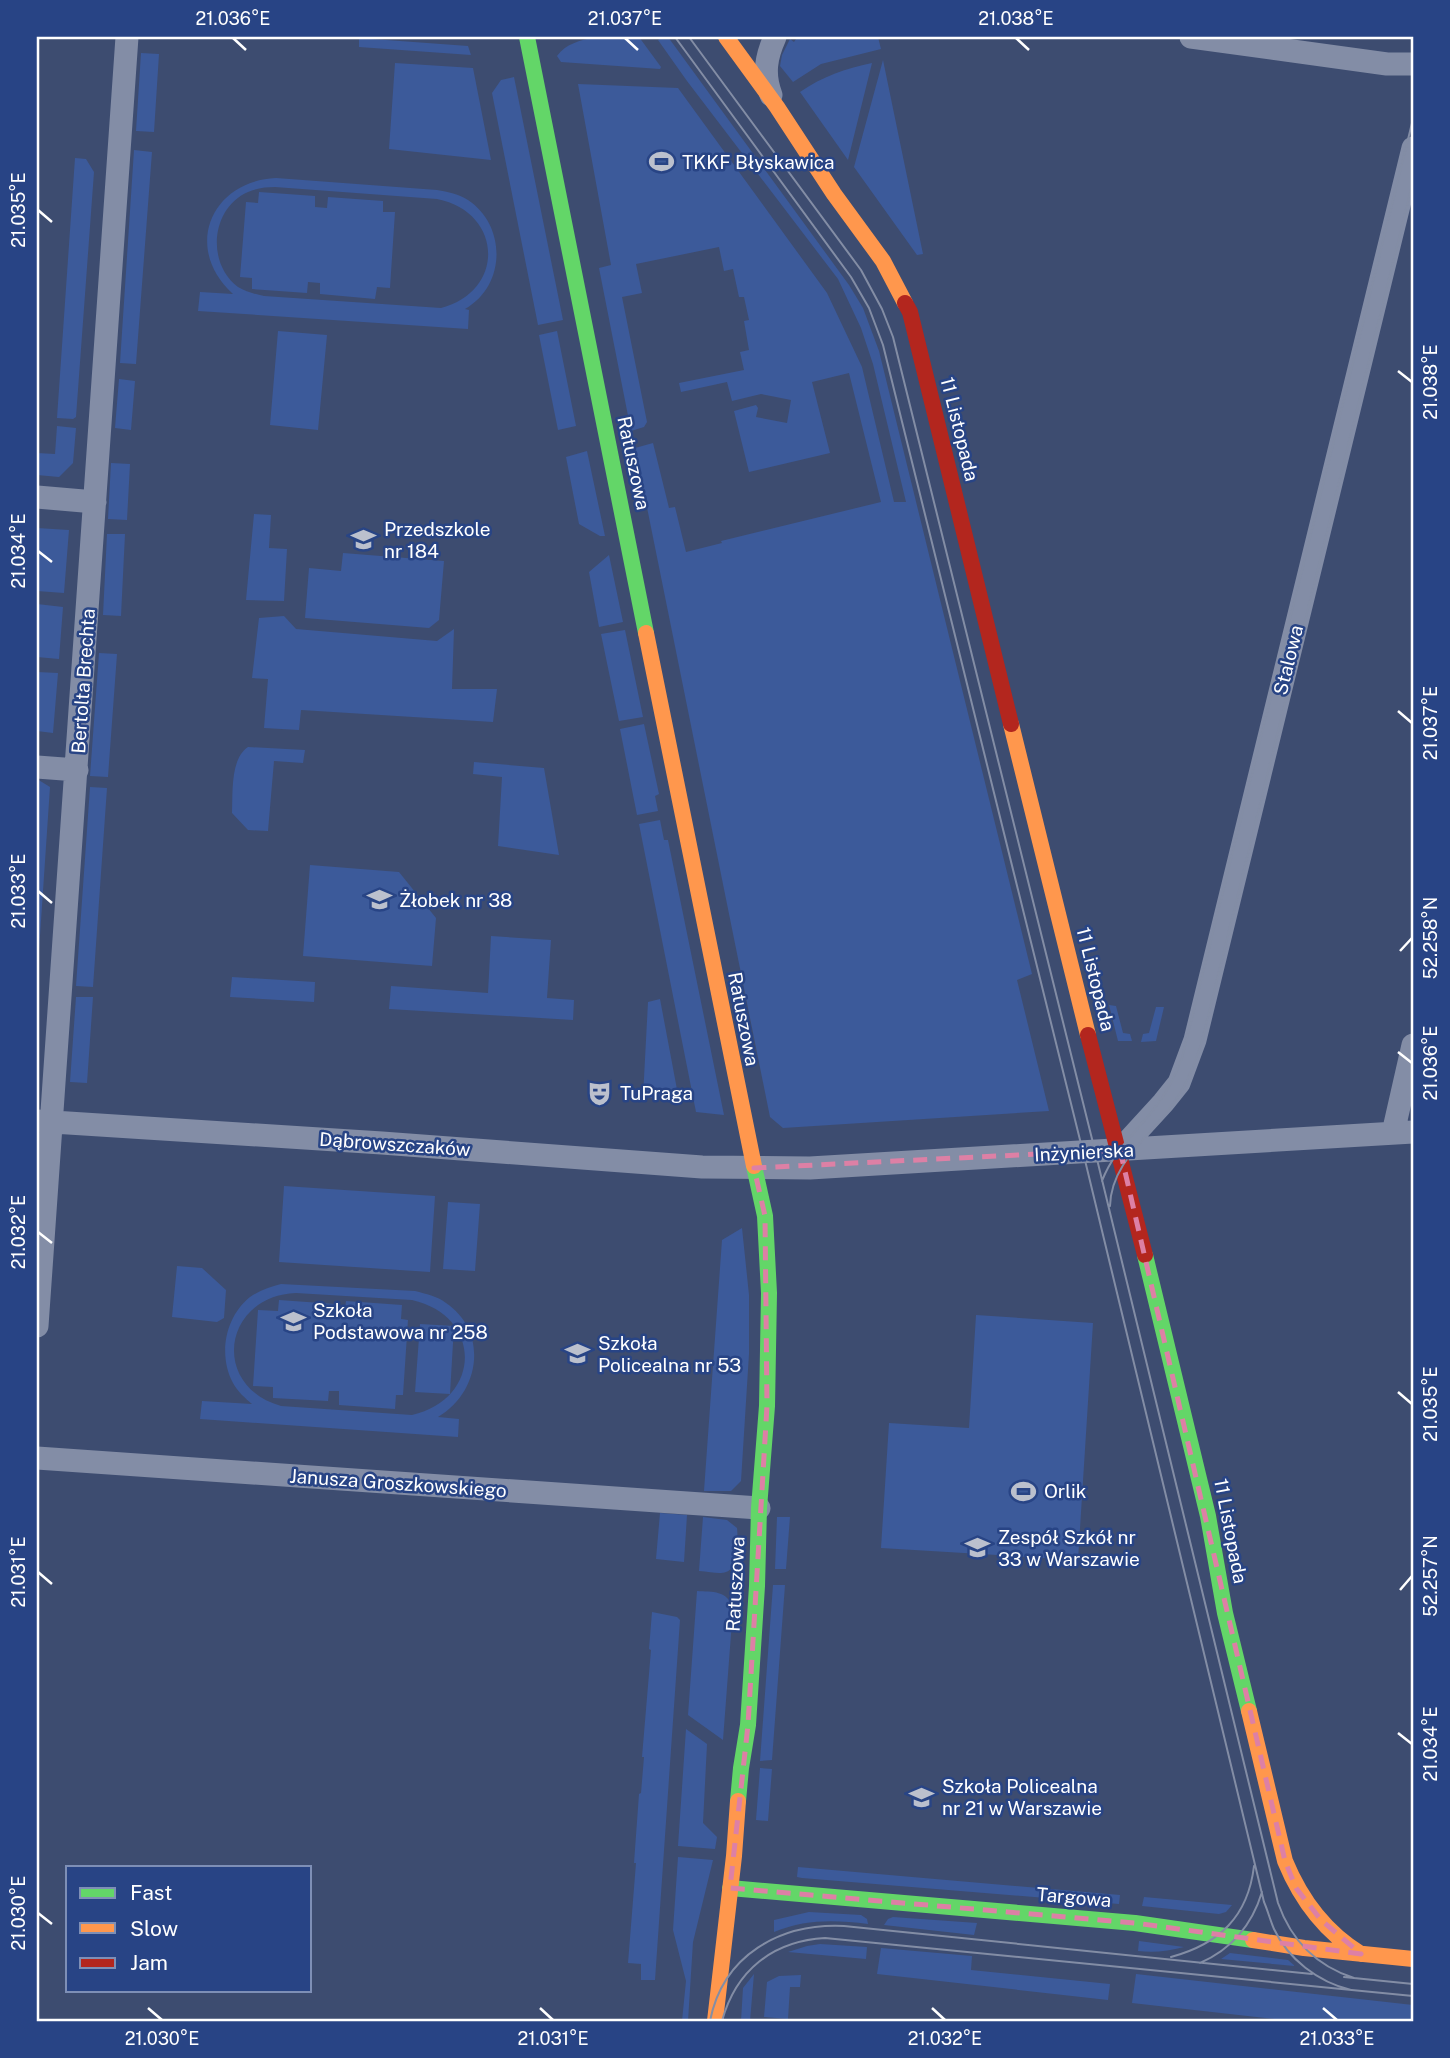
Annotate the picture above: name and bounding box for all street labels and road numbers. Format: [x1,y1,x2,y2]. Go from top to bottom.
street label: 11 Listopada [936,375,984,483]
street label: Ratuszowa [613,414,655,512]
street label: Bertolta Brechta [67,608,99,754]
street label: Stalowa [1269,623,1307,697]
street label: 11 Listopada [1072,925,1120,1033]
street label: Ratuszowa [724,970,764,1068]
street label: Dąbrowszczaków [319,1128,472,1160]
street label: Inżynierska [1034,1138,1134,1166]
street label: Janusza Groszkowskiego [289,1464,507,1502]
street label: 11 Listopada [1210,1477,1252,1585]
street label: Ratuszowa [722,1536,748,1632]
street label: Targowa [1036,1883,1112,1911]

